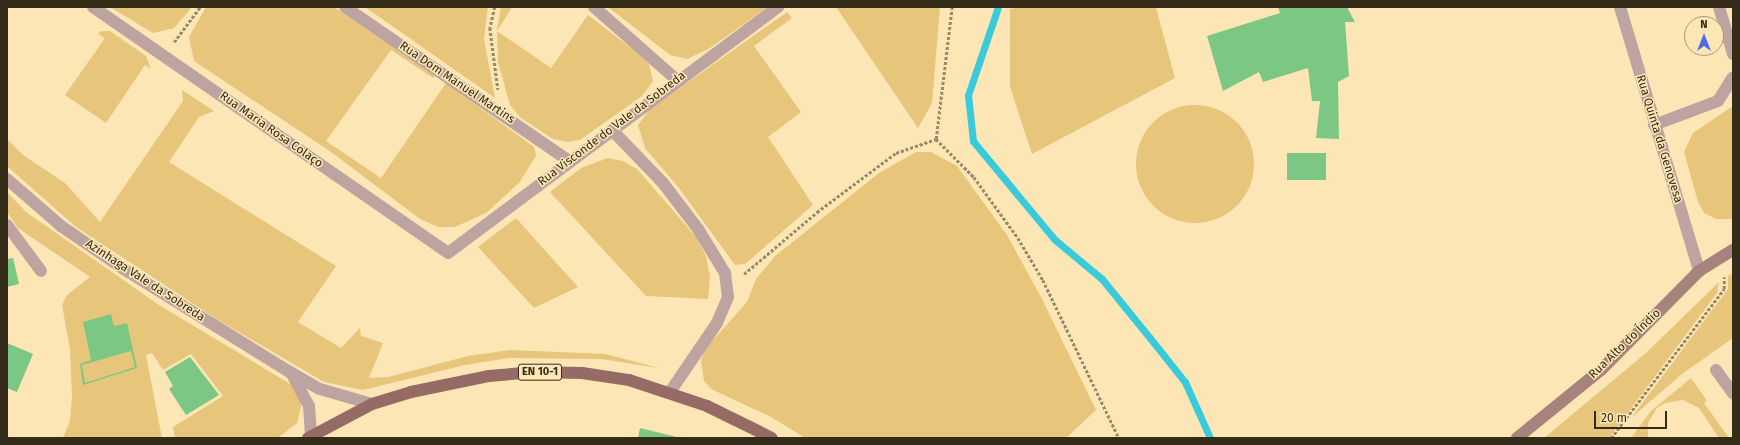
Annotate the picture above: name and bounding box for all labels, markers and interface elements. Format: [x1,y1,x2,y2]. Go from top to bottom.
north arrow [1684,16,1724,56]
text: N [1700,18,1708,31]
street label: Rua Dom Manuel Martins [397,39,517,127]
street label: Rua Visconde do Vale da Sobreda [535,69,689,189]
street label: Rua Quinta da Genovesa [1633,73,1685,205]
street label: Rua Maria Rosa Colaço [217,89,325,171]
street label: Azinhaga Vale da Sobreda [83,237,207,325]
street label: Rua Alto do Índio [1586,306,1664,382]
road number: EN 10-1 [517,363,563,381]
scale bar [1596,403,1669,429]
text: 20 m [1601,411,1627,425]

